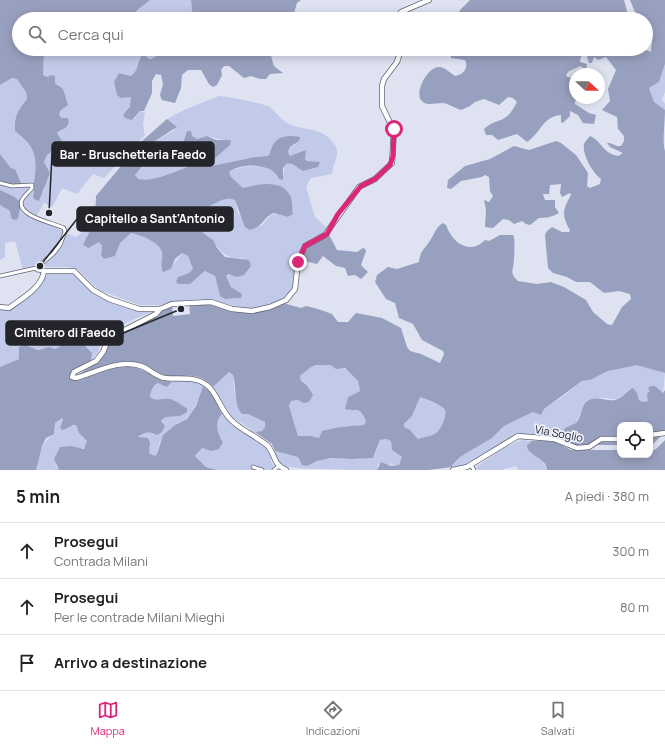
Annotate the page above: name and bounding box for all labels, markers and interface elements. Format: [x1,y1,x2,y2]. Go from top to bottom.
search box [12,12,653,56]
icon: search [26,23,48,45]
text: Cerca qui [58,24,124,45]
north arrow [569,68,605,104]
route start [385,120,403,138]
callout: Bar - Bruschetteria Faedo [52,142,214,166]
text: Bar - Bruschetteria Faedo [60,146,206,163]
callout: Capitello a Sant'Antonio [77,207,233,231]
text: Capitello a Sant'Antonio [85,210,225,227]
route end [289,253,307,271]
callout: Cimitero di Faedo [6,321,123,345]
text: Cimitero di Faedo [14,324,116,341]
street label: Via Soglio [534,421,585,445]
map controls [617,422,653,458]
button: locate [617,422,653,458]
text: 5 min [16,485,60,508]
text: A piedi · 380 m [565,487,649,505]
text: Prosegui [54,531,118,552]
icon: ahead [16,540,38,562]
text: 300 m [612,542,649,560]
text: Contrada Milani [54,552,148,570]
text: Prosegui [54,587,118,608]
icon: ahead [16,596,38,618]
text: 80 m [620,598,649,616]
text: Per le contrade Milani Mieghi [54,608,225,626]
icon: arrive [16,652,38,674]
text: Arrivo a destinazione [54,652,207,673]
tab: Mappa [90,699,125,738]
tab: Indicazioni [306,699,360,738]
tab: Salvati [541,699,575,738]

